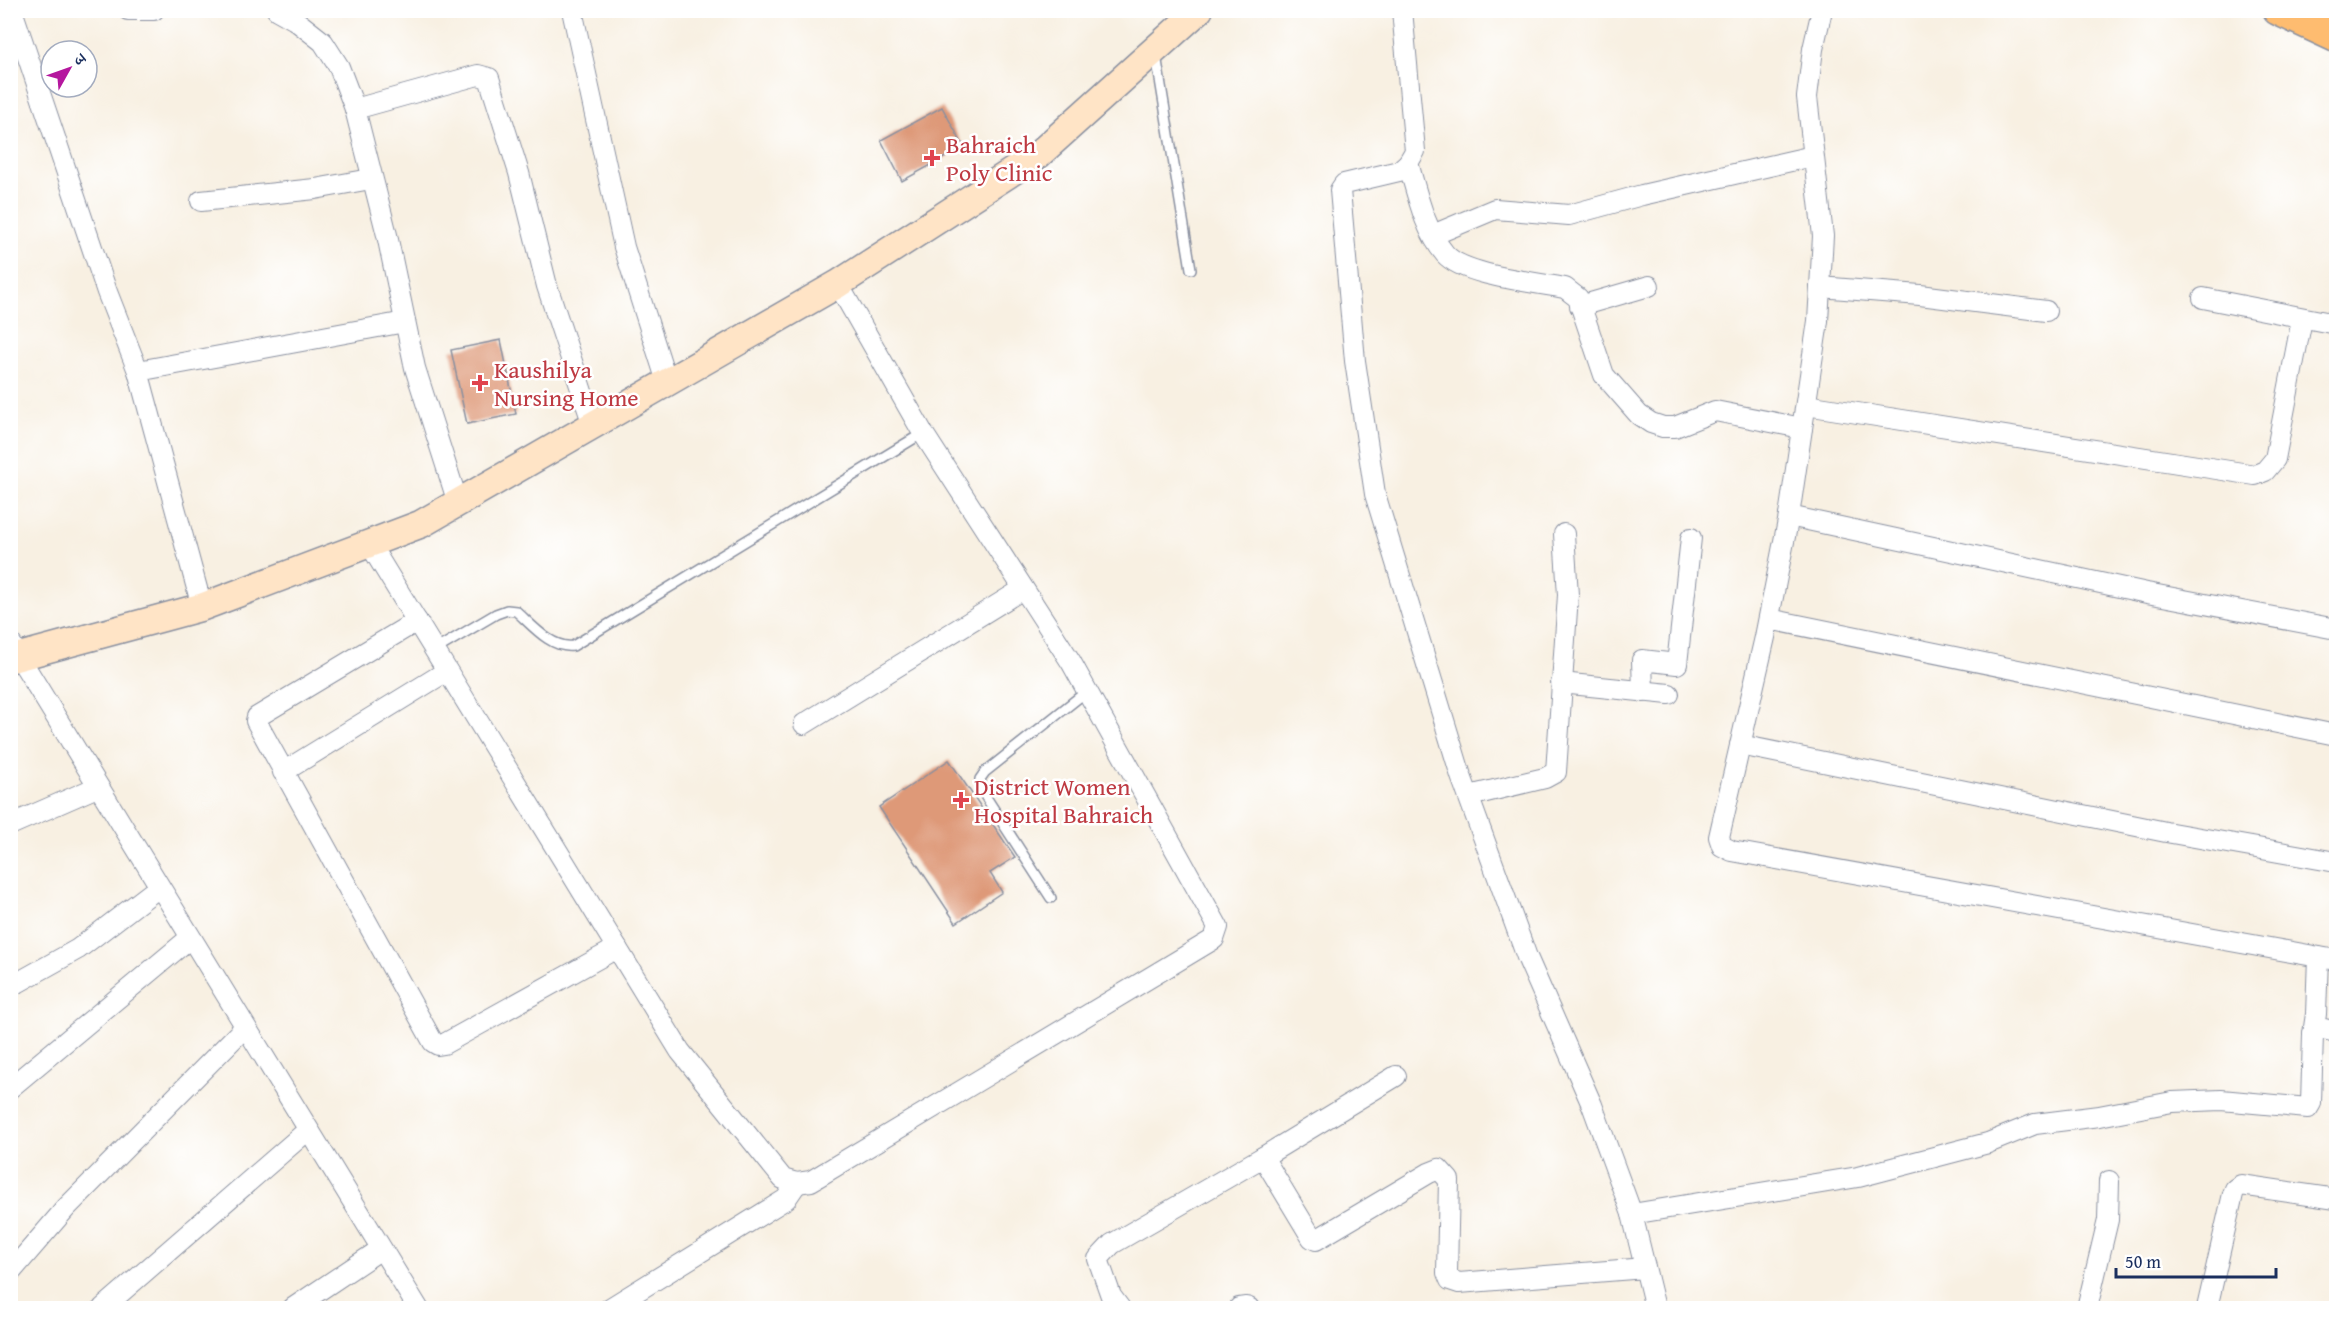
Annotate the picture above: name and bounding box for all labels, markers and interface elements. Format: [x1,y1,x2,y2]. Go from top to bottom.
north arrow [39,39,99,99]
text: उ [68,48,93,72]
place label: Bahraich Poly Clinic [946,127,1053,190]
marker: Bahraich Poly Clinic [923,149,941,167]
place label: Kaushilya Nursing Home [494,352,639,415]
marker: Kaushilya Nursing Home [471,374,489,392]
place label: District Women Hospital Bahraich [974,769,1154,832]
marker: District Women Hospital Bahraich [952,791,970,809]
scale bar [2116,1241,2276,1279]
text: 50 m [2125,1248,2161,1275]

